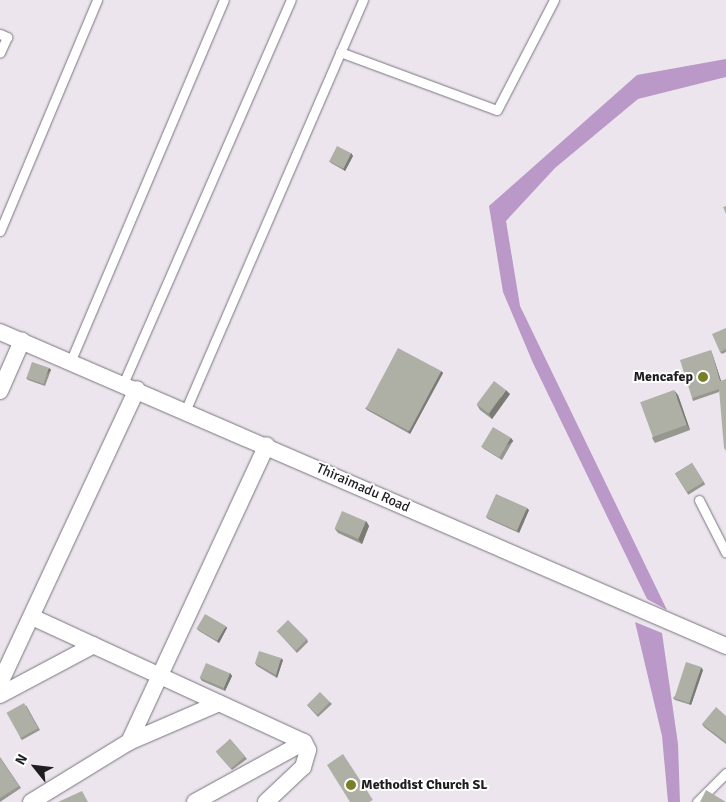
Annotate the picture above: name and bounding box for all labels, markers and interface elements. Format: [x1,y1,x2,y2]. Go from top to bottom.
place label: Mencafep [633,369,693,385]
marker: Mencafep [697,371,709,383]
street label: Thiraimadu Road [314,460,412,516]
north arrow [10,742,60,792]
text: N [12,751,31,768]
place label: Methodist Church SL [361,777,488,793]
marker: Methodist Church SL [345,779,357,791]

